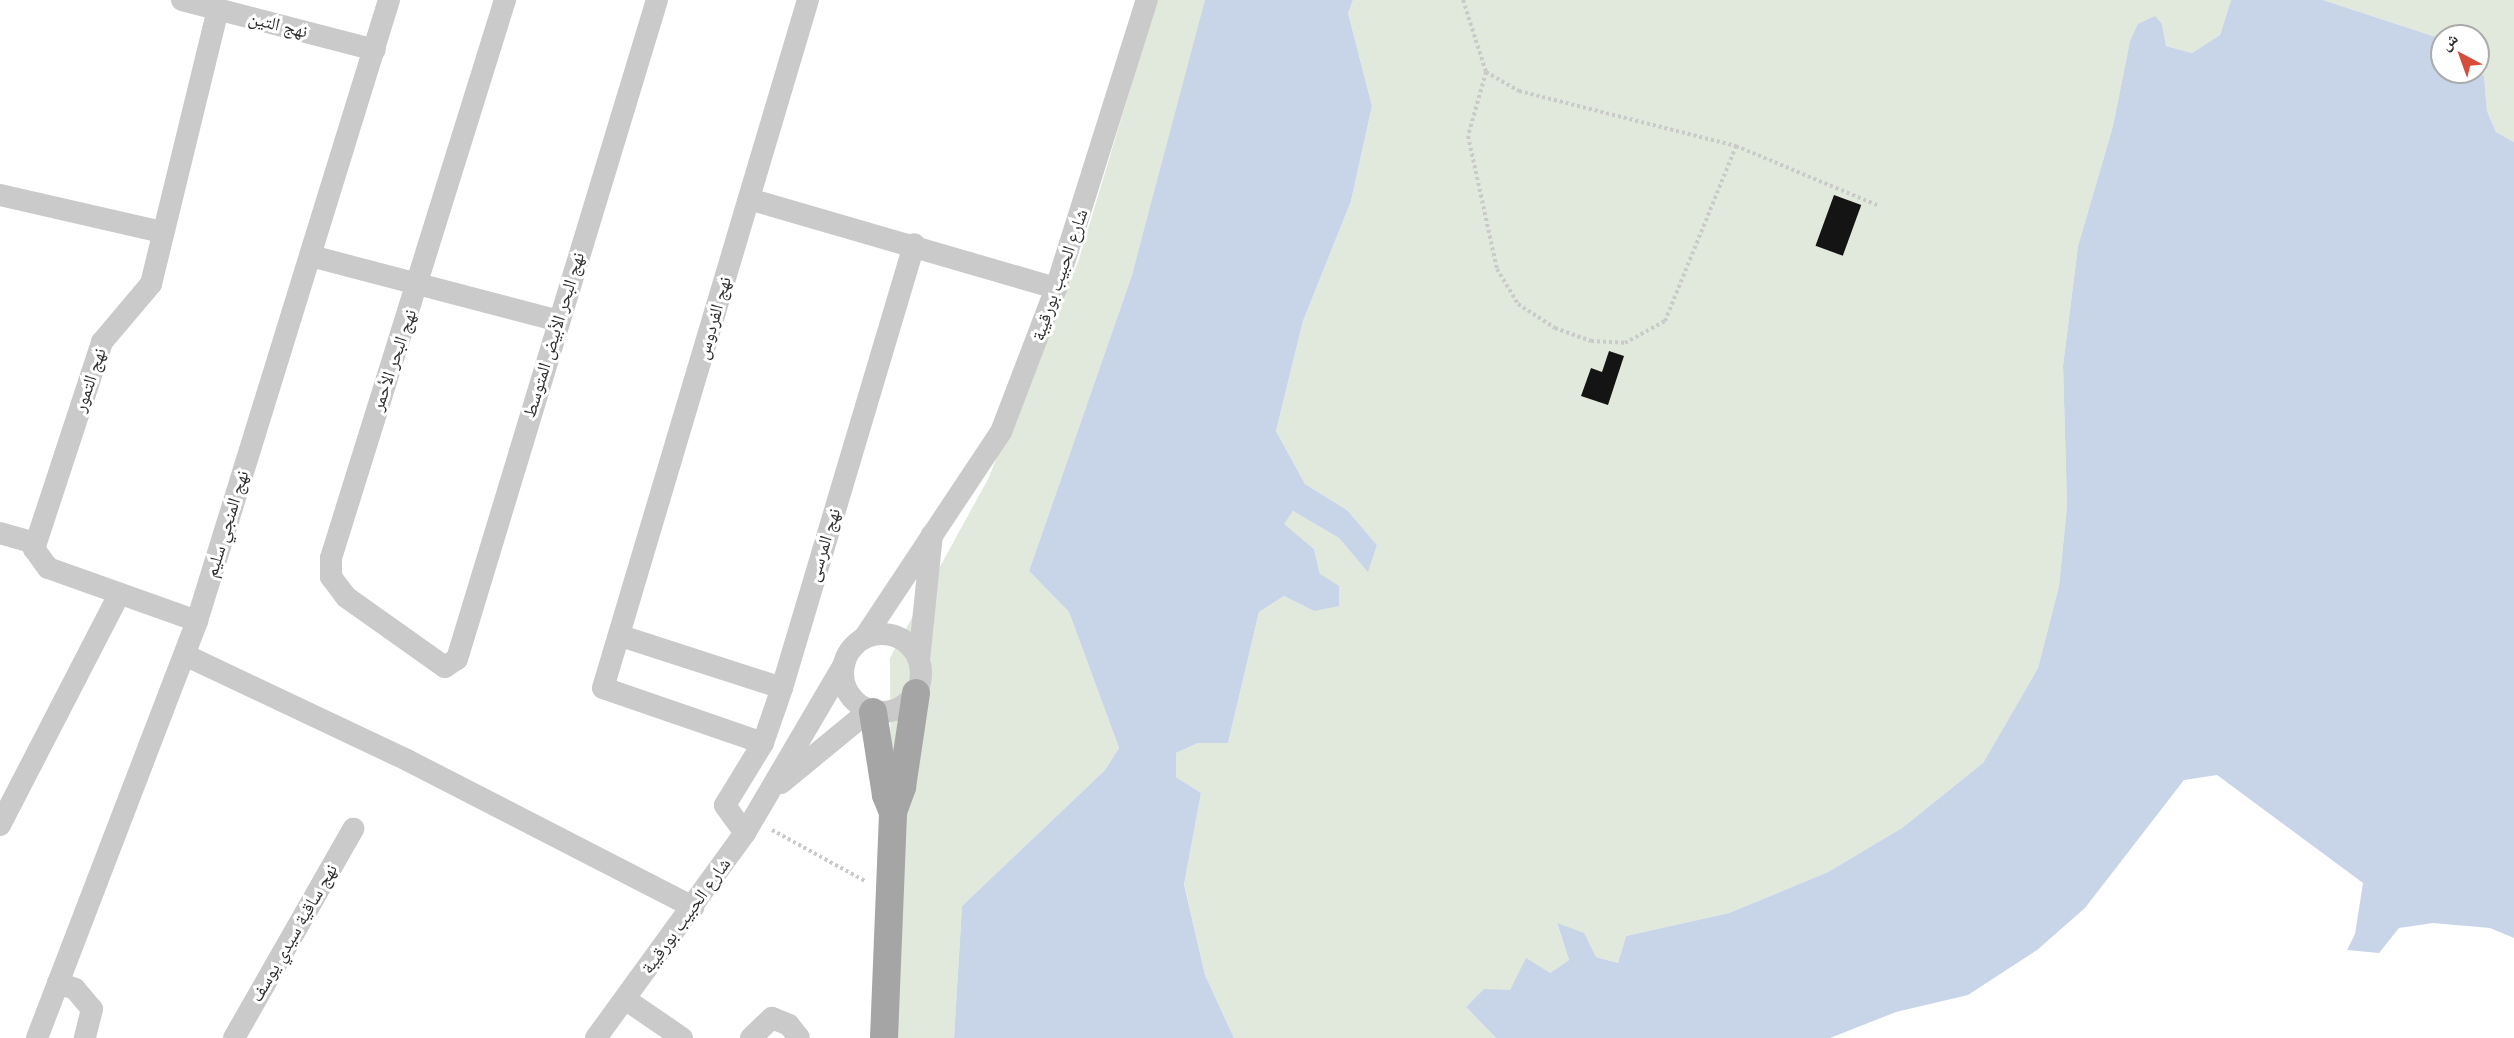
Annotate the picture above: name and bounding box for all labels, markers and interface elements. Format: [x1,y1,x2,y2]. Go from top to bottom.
street label: نهج التين [246,7,310,43]
north arrow [2430,24,2490,84]
text: ش [2437,29,2462,54]
street label: شارع الحبيب بورقيبة [1027,206,1093,344]
street label: نهج البحر الأبيض المتوسط [519,250,589,420]
street label: نهج الفردوس [692,274,736,362]
street label: نهج البحر الأحمر [367,307,421,413]
street label: نهج التمور [69,345,111,415]
street label: نهج المنجي سليم [201,468,253,580]
street label: نهج المرسى [803,506,845,584]
street label: شارع الحبيب بورقيبة [637,854,735,978]
street label: نهج ساقية سيدي يوسف [246,860,342,1006]

